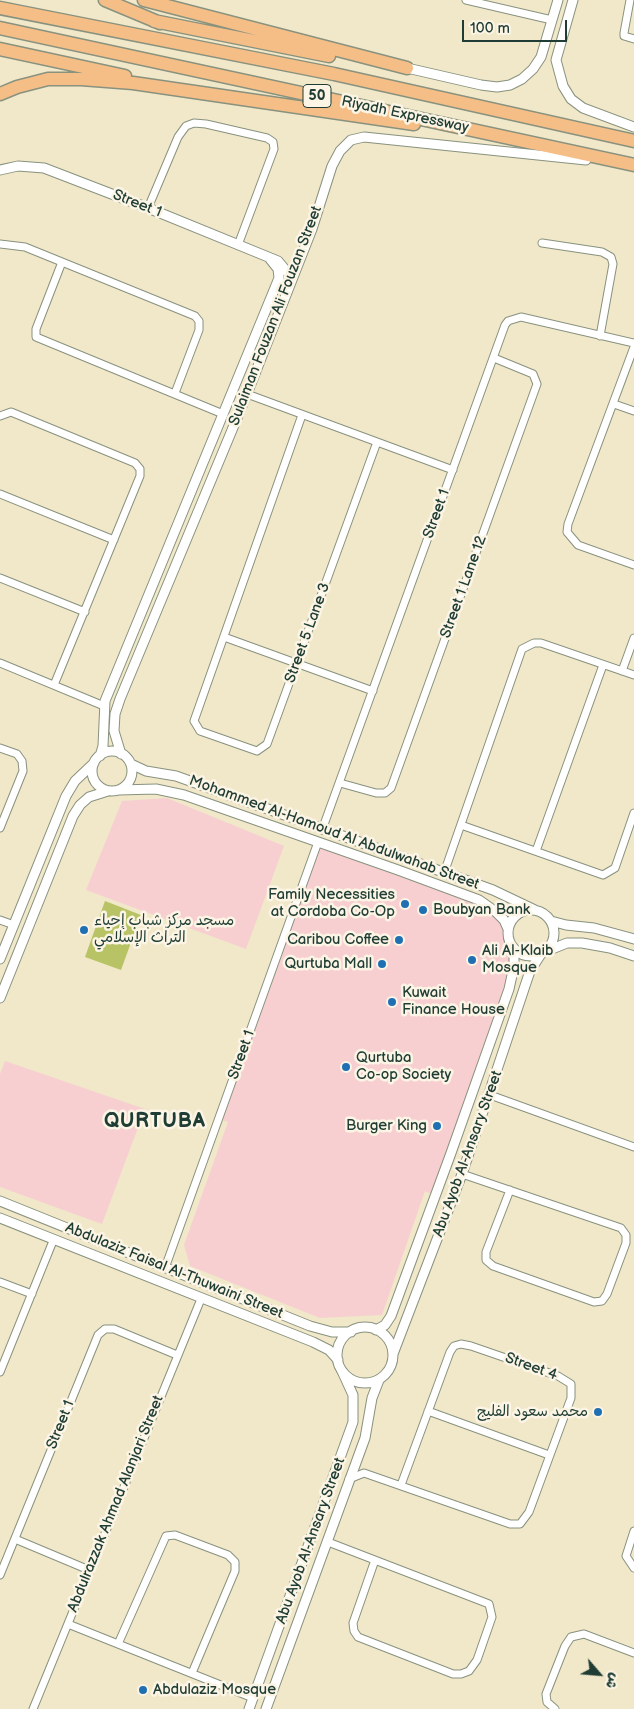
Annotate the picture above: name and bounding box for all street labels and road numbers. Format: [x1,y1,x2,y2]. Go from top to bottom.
road number: 50 [303,84,331,108]
street label: Riyadh Expressway [340,93,470,137]
street label: Street 1 [110,186,164,222]
street label: Sulaiman Fouzan Ali Fouzan Street [226,204,326,428]
street label: Street 1 [420,487,454,541]
street label: Street 1 Lane 12 [437,533,491,641]
street label: Street 5 Lane 3 [282,581,334,685]
street label: Mohammed Al-Hamoud Al Abdulwahab Street [187,772,481,894]
street label: Street 1 [225,1028,259,1082]
street label: Abu Ayob Al-Ansary Street [429,1068,507,1240]
street label: Abdulaziz Faisal Al-Thuwaini Street [63,1219,285,1323]
street label: Street 4 [502,1349,560,1385]
street label: Abdulrazzak Ahmad Alanjari Street [64,1393,168,1615]
street label: Street 1 [43,1398,79,1452]
street label: Abu Ayob Al-Ansary Street [272,1455,350,1627]

